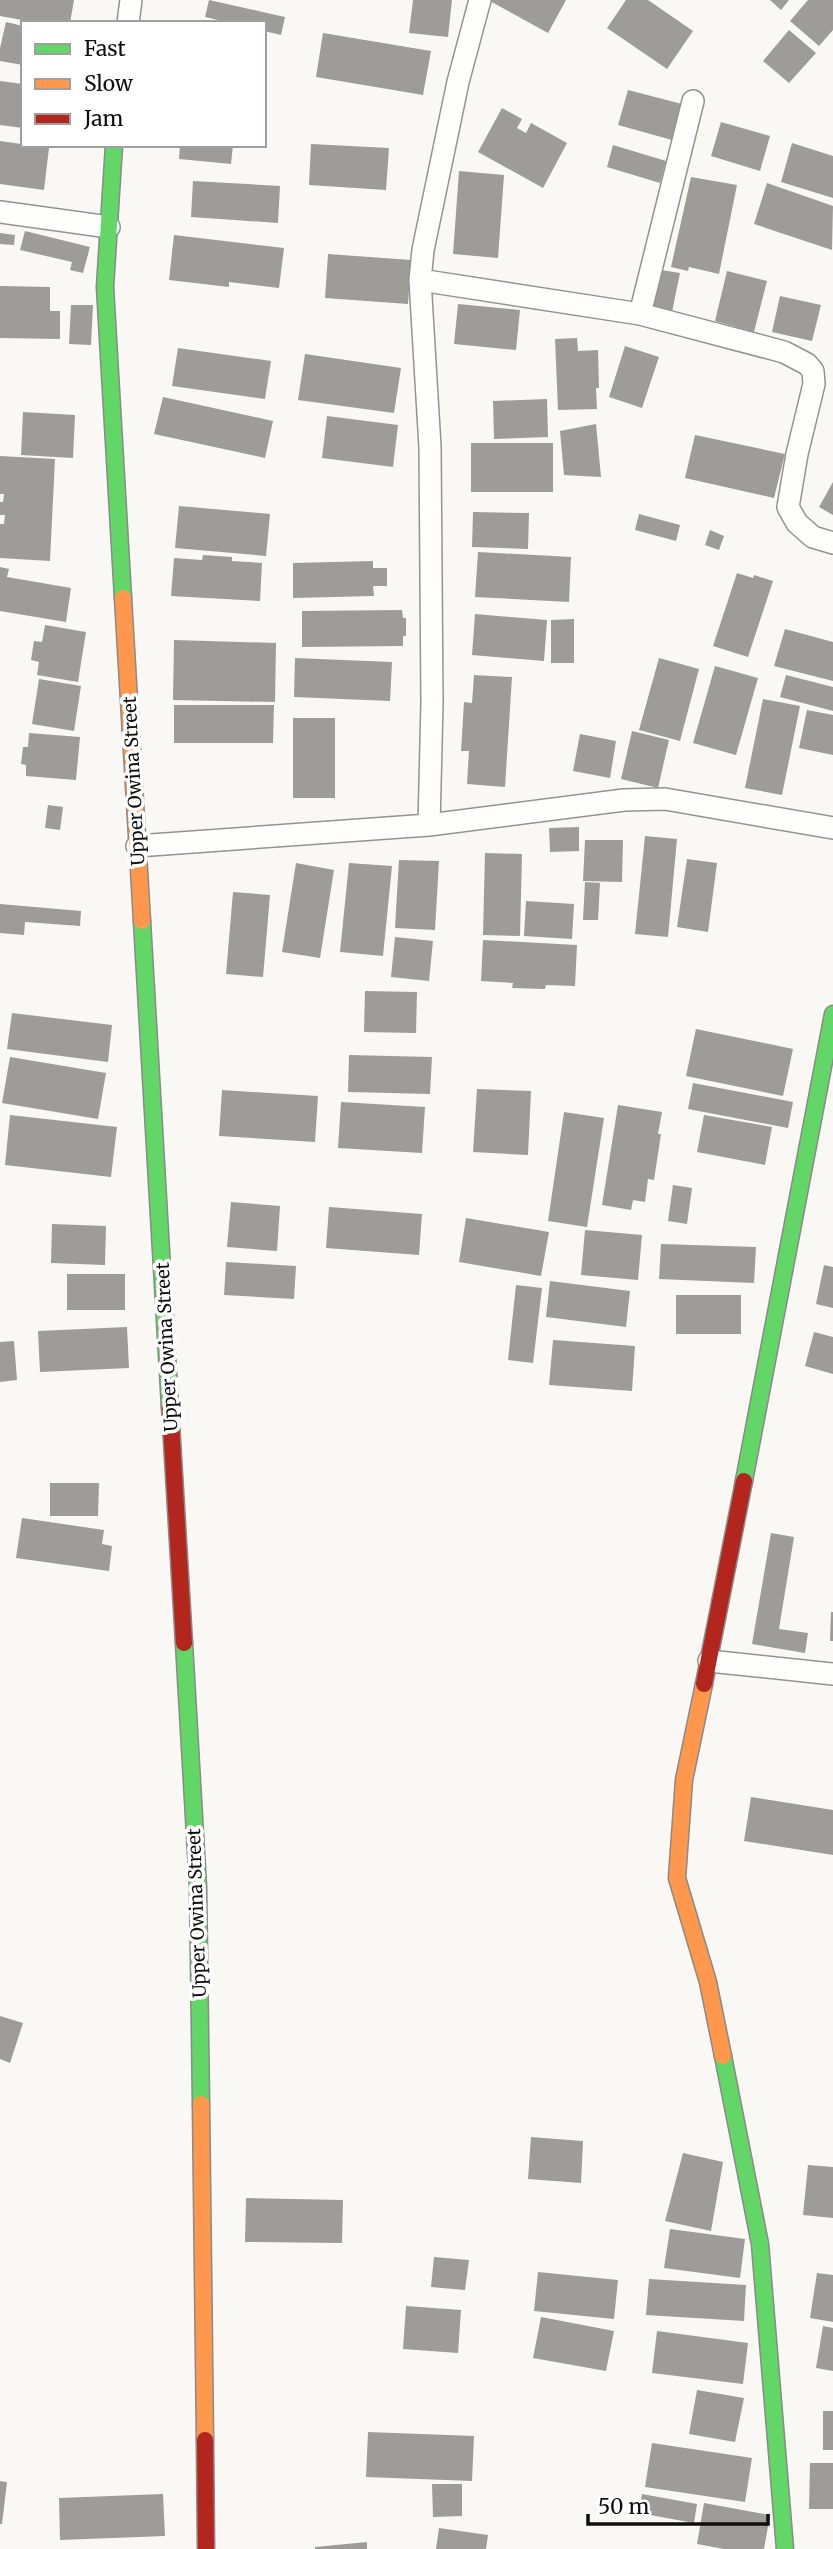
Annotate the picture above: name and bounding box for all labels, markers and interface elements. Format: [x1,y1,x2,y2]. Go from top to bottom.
legend [21,21,266,147]
text: Fast [84,35,126,62]
text: Slow [84,70,133,97]
text: Jam [83,105,123,132]
street label: Upper Owina Street [118,696,149,866]
street label: Upper Owina Street [151,1262,182,1432]
street label: Upper Owina Street [182,1828,211,1998]
scale bar [588,2482,768,2526]
text: 50 m [598,2493,649,2520]

